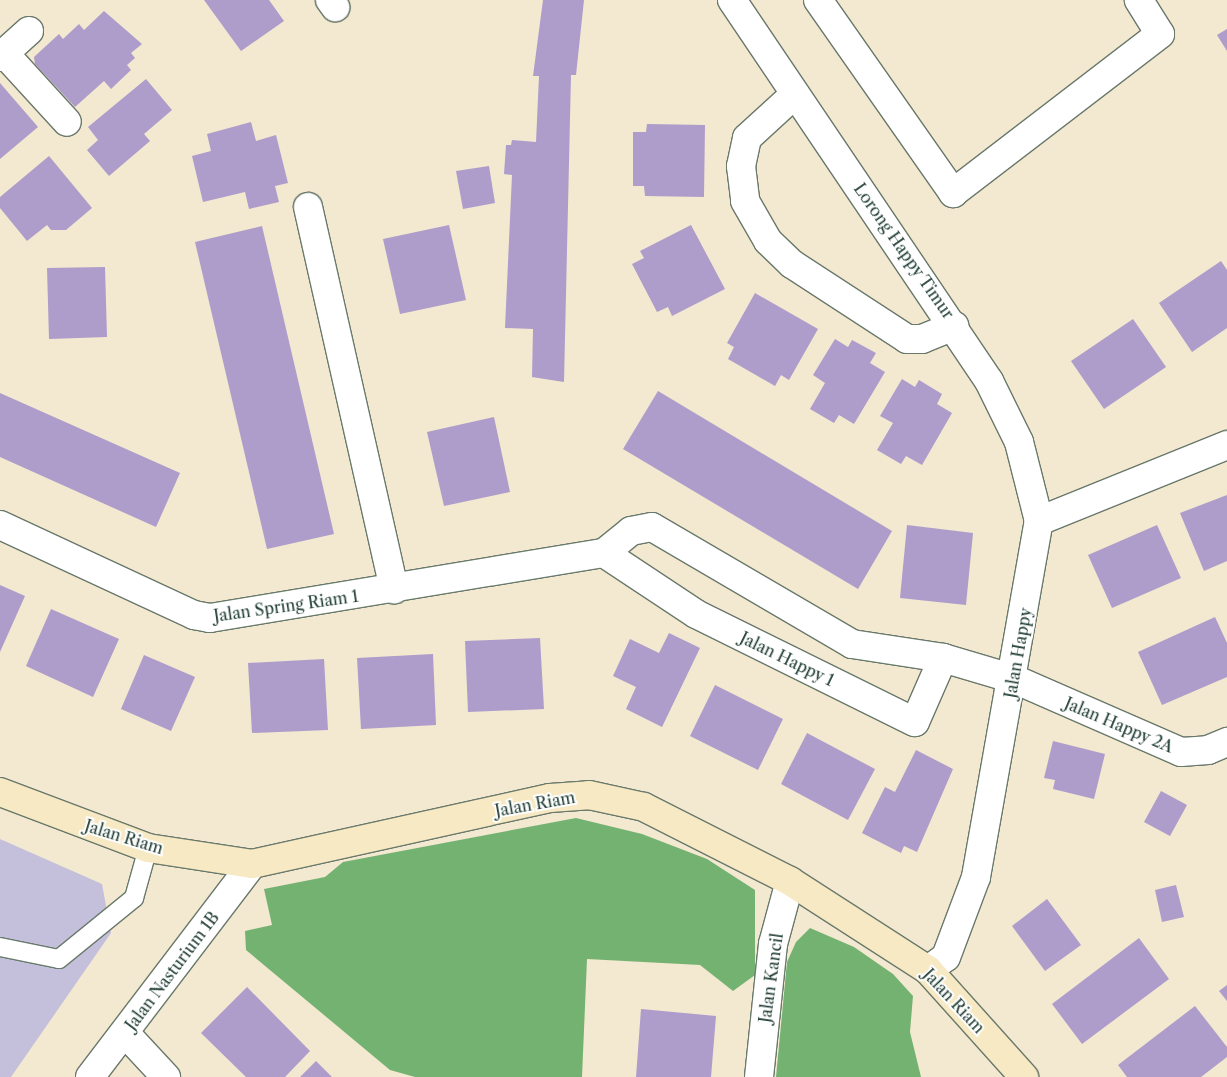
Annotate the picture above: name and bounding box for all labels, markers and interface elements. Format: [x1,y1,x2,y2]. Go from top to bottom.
street label: Lorong Happy Timur [850,179,958,323]
street label: Jalan Spring Riam 1 [212,586,360,626]
street label: Jalan Happy [1001,606,1035,700]
street label: Jalan Happy 1 [737,628,837,690]
street label: Jalan Happy 2A [1061,693,1177,757]
street label: Jalan Riam [493,787,577,821]
street label: Jalan Riam [82,816,166,858]
street label: Jalan Nasturium 1B [121,908,223,1034]
street label: Jalan Kancil [755,932,787,1024]
street label: Jalan Riam [919,965,989,1037]

